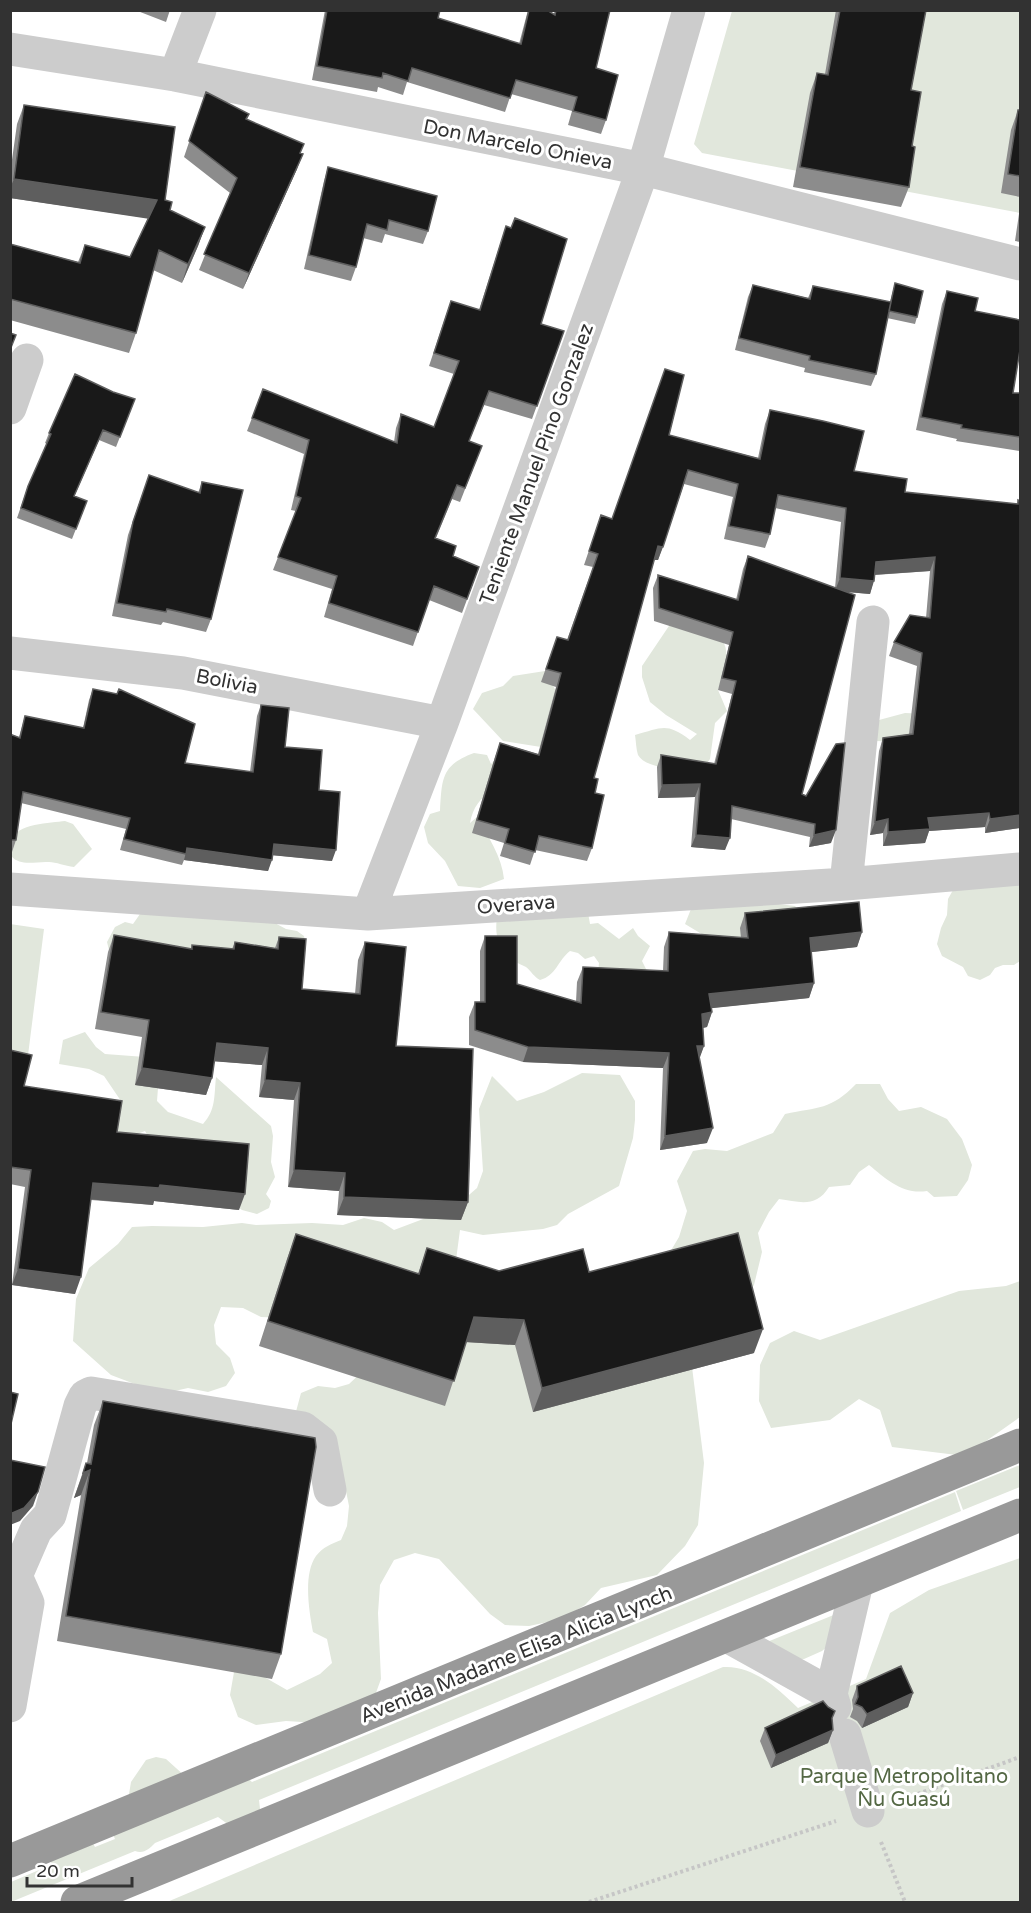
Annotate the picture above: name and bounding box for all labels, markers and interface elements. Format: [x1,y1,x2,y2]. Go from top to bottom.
street label: Don Marcelo Onieva [421,115,615,175]
street label: Teniente Manuel Pino Gonzalez [475,320,599,608]
street label: Bolivia [194,664,260,700]
street label: Overava [476,890,556,920]
street label: Avenida Madame Elisa Alicia Lynch [357,1581,676,1729]
park label: Parque Metropolitano Ñu Guasú [800,1765,1008,1812]
scale bar [27,1850,132,1888]
text: 20 m [36,1860,80,1882]

